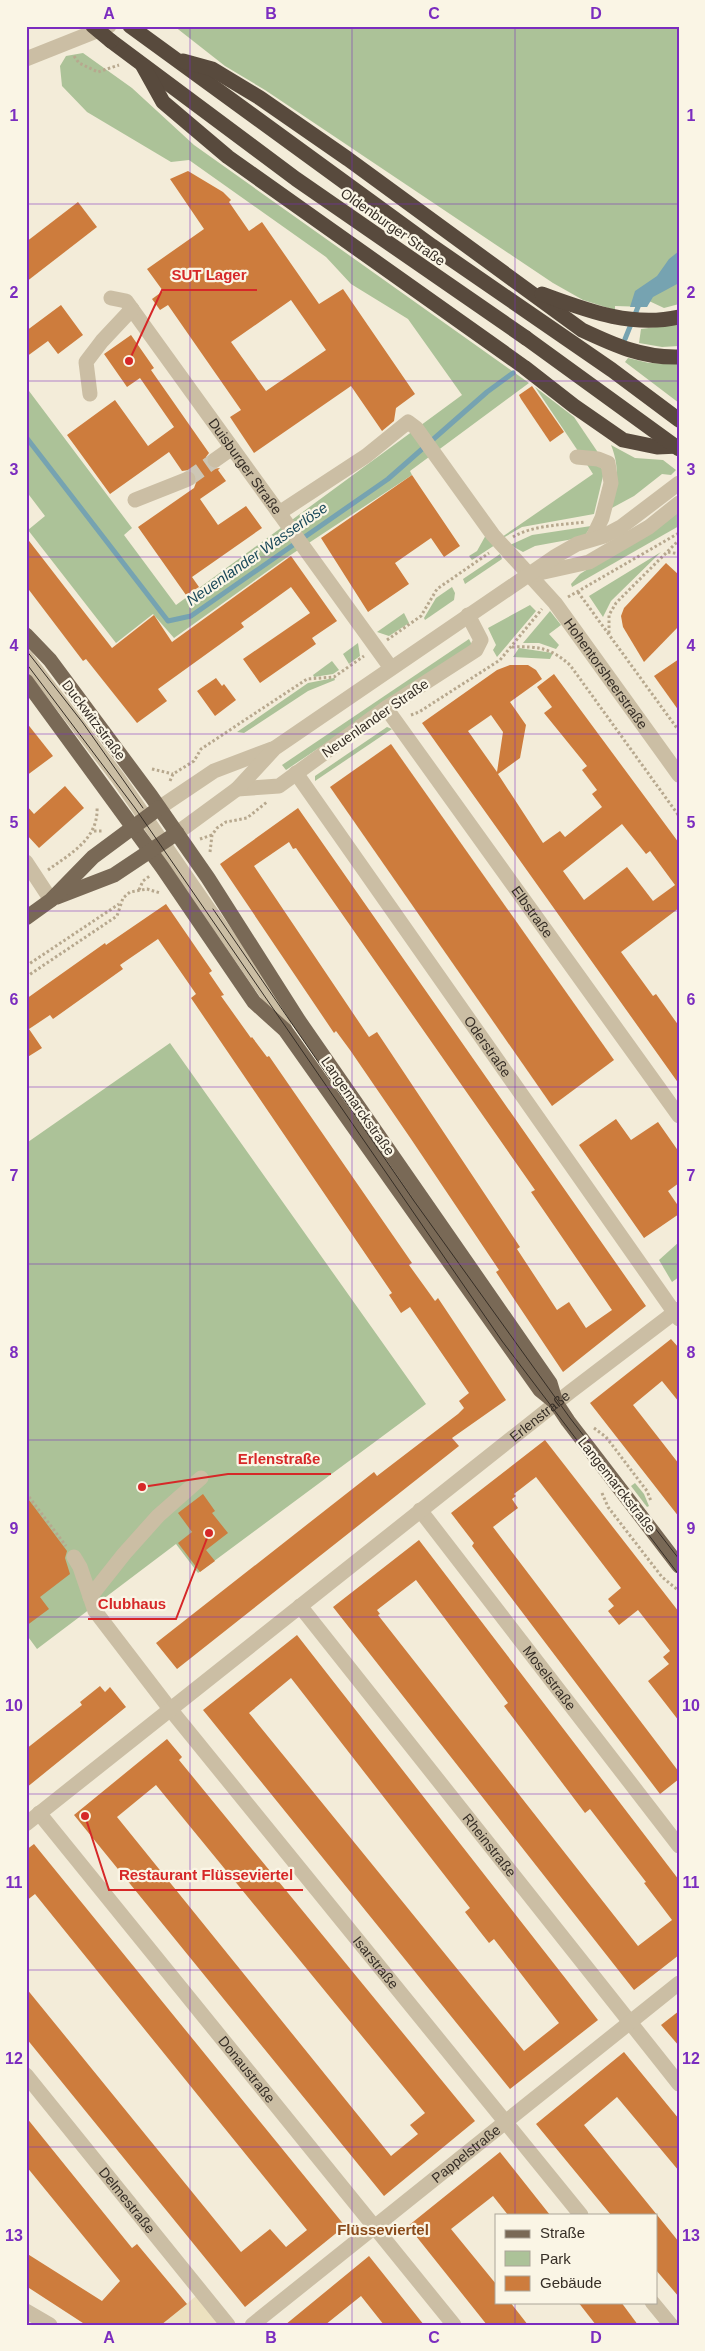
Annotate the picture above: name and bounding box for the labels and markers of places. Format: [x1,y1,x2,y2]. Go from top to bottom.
callout: SUT Lager [162,260,257,290]
callout: Erlenstraße [228,1444,331,1474]
callout: Clubhaus [88,1589,176,1619]
callout: Restaurant Flüsseviertel [109,1860,303,1890]

